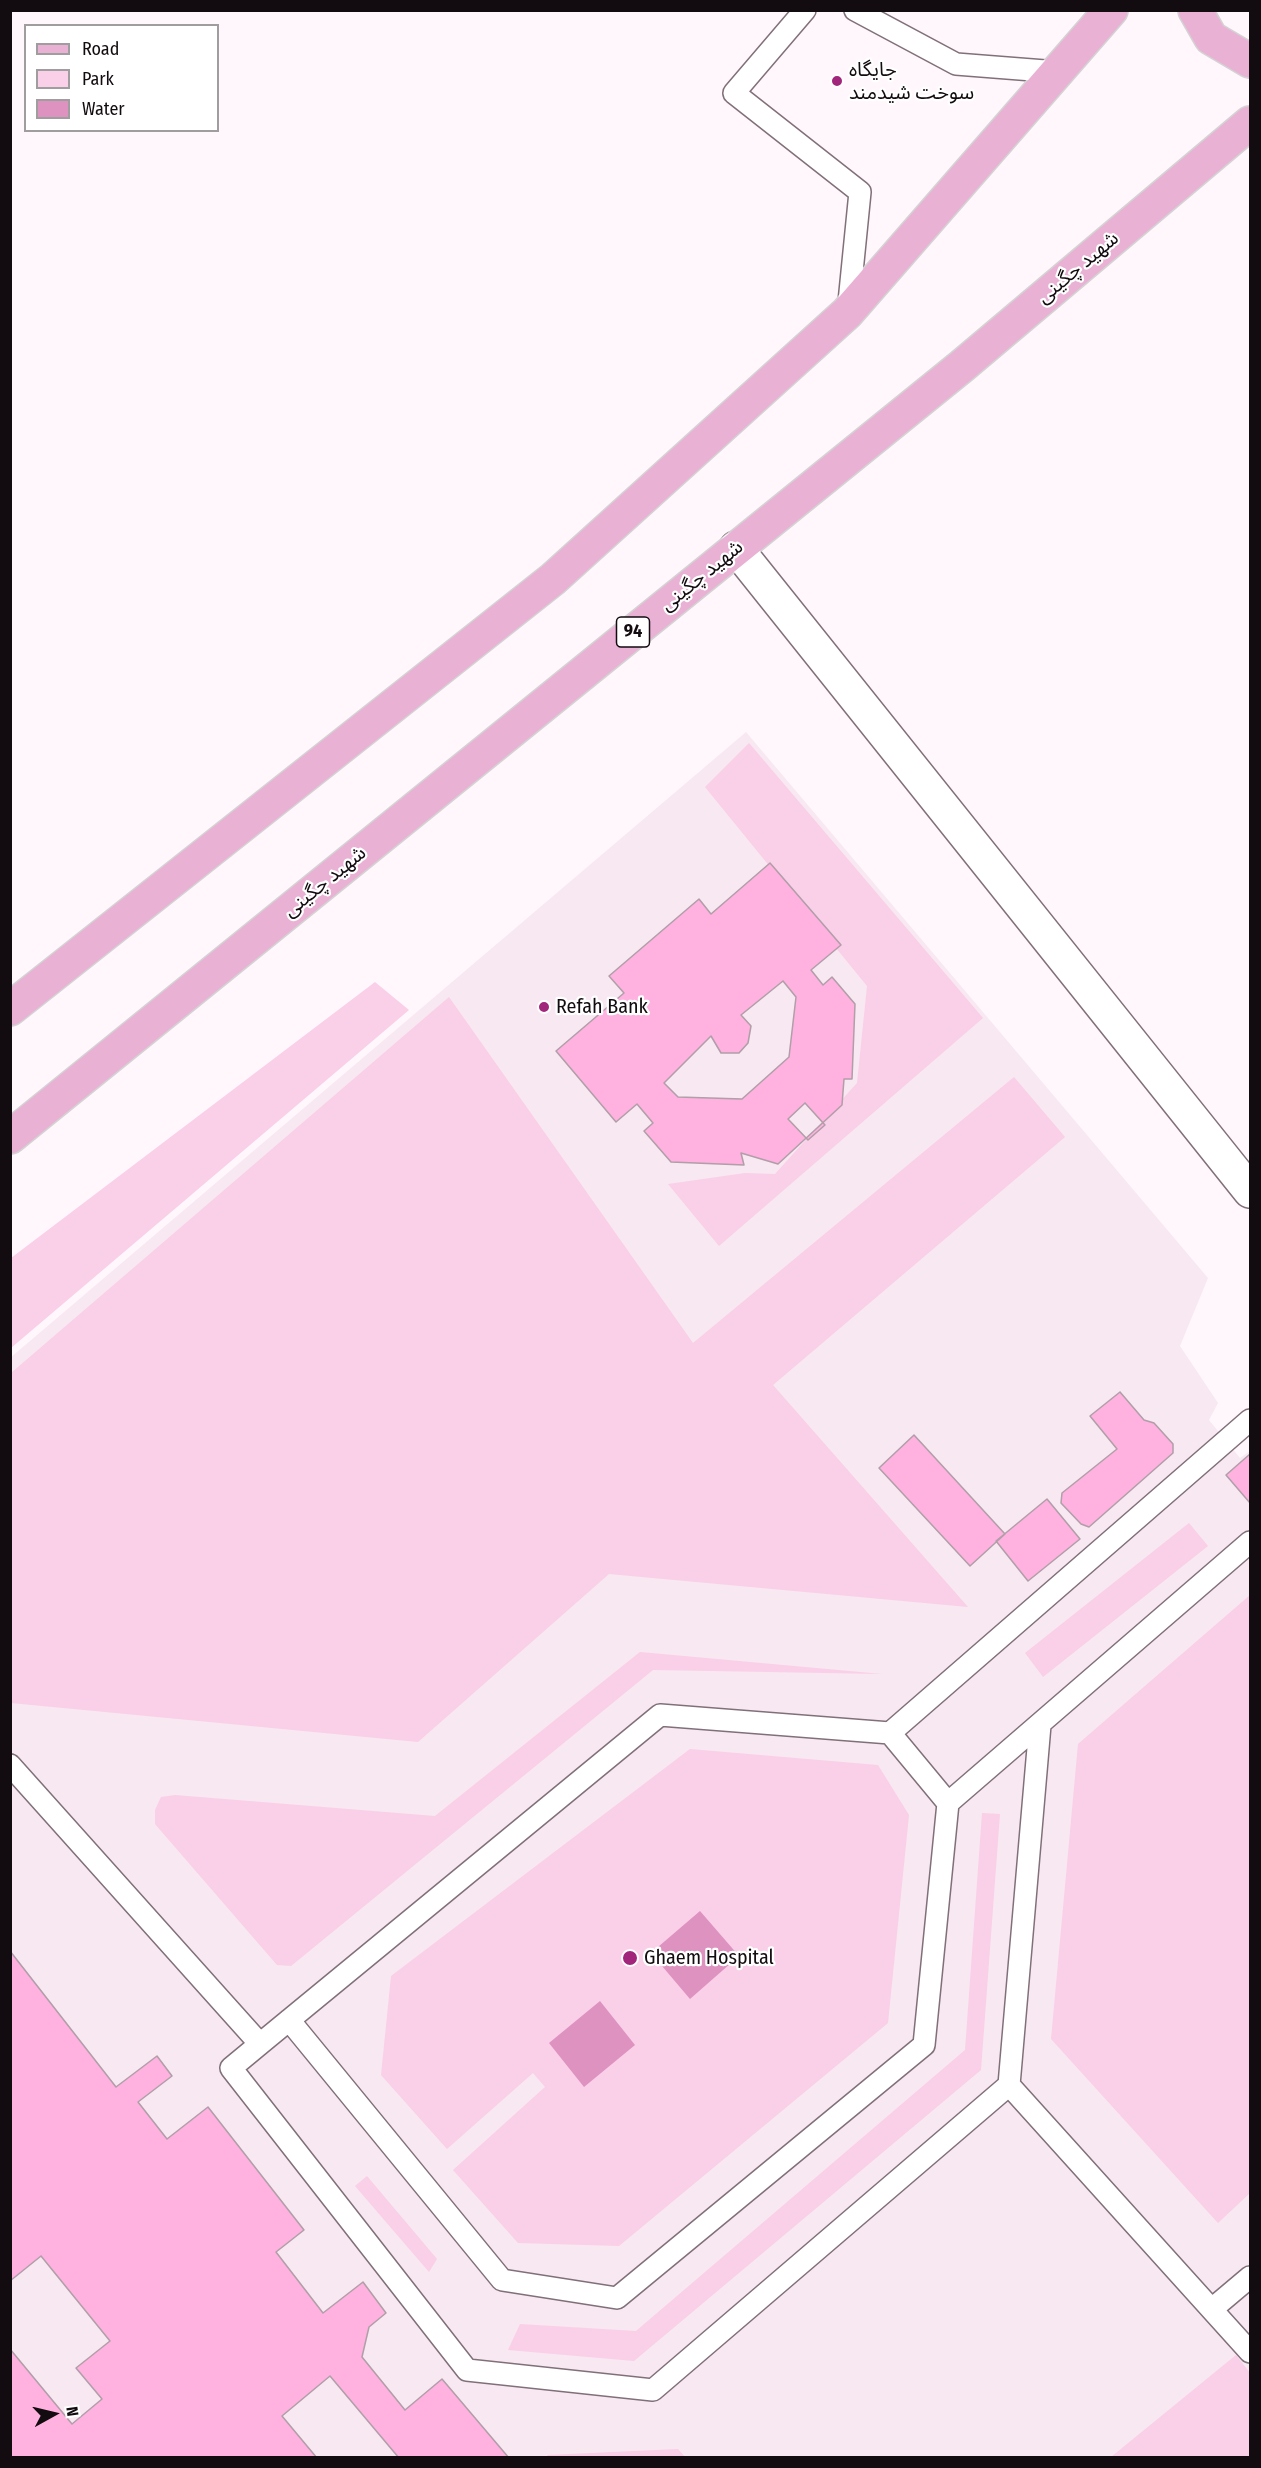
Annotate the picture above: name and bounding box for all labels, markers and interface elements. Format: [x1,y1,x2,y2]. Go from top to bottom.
legend [24,24,219,132]
text: Road [82,38,119,60]
place label: جایگاه سوخت شیدمند [849,58,974,105]
text: Park [82,68,114,90]
marker: جایگاه سوخت شیدمند [830,74,844,88]
text: Water [82,98,125,120]
street label: شهید چگینی [1032,227,1124,309]
street label: شهید چگینی [656,535,748,617]
road number: 94 [616,617,650,647]
street label: شهید چگینی [279,841,371,923]
place label: Refah Bank [556,995,648,1019]
marker: Refah Bank [537,1000,551,1014]
place label: Ghaem Hospital [644,1946,774,1970]
marker: Ghaem Hospital [621,1949,639,1967]
north arrow [24,2384,84,2444]
text: N [62,2405,82,2417]

